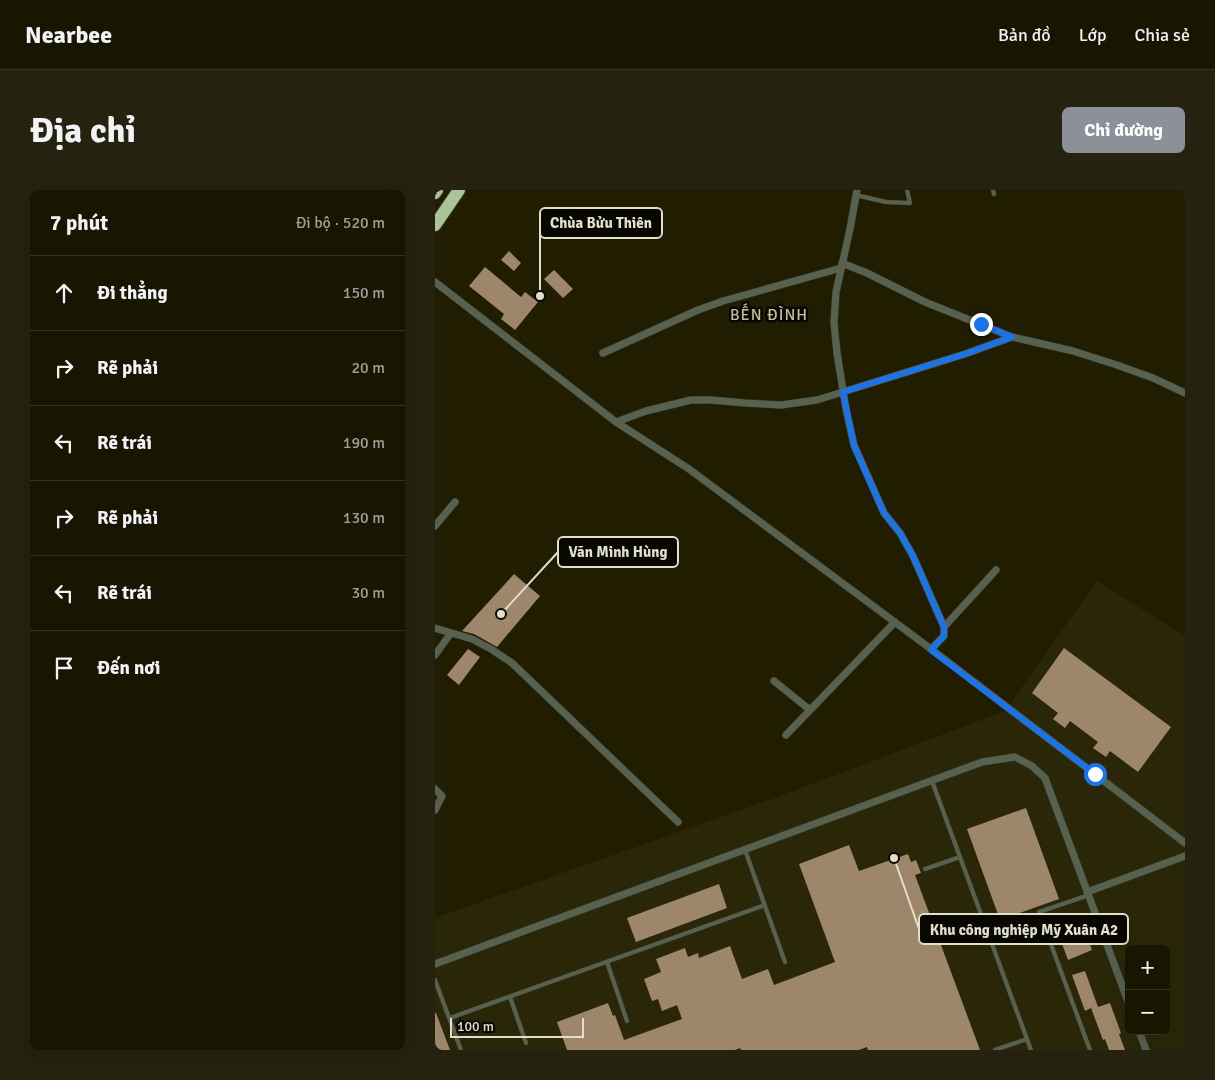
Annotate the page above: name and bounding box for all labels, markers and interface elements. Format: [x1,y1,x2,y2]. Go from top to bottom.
text: Nearbee [25,20,112,50]
text: Bản đồ [998,24,1051,46]
text: Lớp [1079,24,1106,46]
text: Chia sẻ [1134,24,1190,46]
button: Chỉ đường [1062,107,1185,153]
text: Địa chỉ [30,109,136,152]
callout: Chùa Bửu Thiên [540,208,662,238]
text: 7 phút [50,210,108,236]
text: Đi bộ · 520 m [296,213,385,233]
text: Chùa Bửu Thiên [550,214,652,232]
icon: ahead [50,279,78,307]
text: Đi thẳng [97,281,168,305]
text: 150 m [343,283,385,303]
district label: BẾN ĐÌNH [730,303,808,325]
route end [970,313,993,336]
icon: right [50,354,78,382]
text: Rẽ phải [97,356,158,380]
text: 20 m [351,358,385,378]
icon: left [50,429,78,457]
text: Rẽ trái [97,431,152,455]
text: 190 m [343,433,385,453]
icon: right [50,504,78,532]
text: Rẽ phải [97,506,158,530]
text: 130 m [343,508,385,528]
callout: Văn Minh Hùng [558,537,678,567]
text: Văn Minh Hùng [568,543,668,561]
icon: left [50,579,78,607]
text: Rẽ trái [97,581,152,605]
text: 30 m [351,583,385,603]
icon: arrive [50,654,78,682]
text: Đến nơi [97,656,160,680]
route start [1084,763,1107,786]
callout: Khu công nghiệp Mỹ Xuân A2 [919,914,1128,944]
text: Khu công nghiệp Mỹ Xuân A2 [930,921,1118,939]
map controls [1125,945,1170,1035]
button: + [1125,945,1170,990]
button: − [1125,990,1170,1035]
scale bar [450,1015,584,1038]
text: 100 m [457,1018,494,1035]

